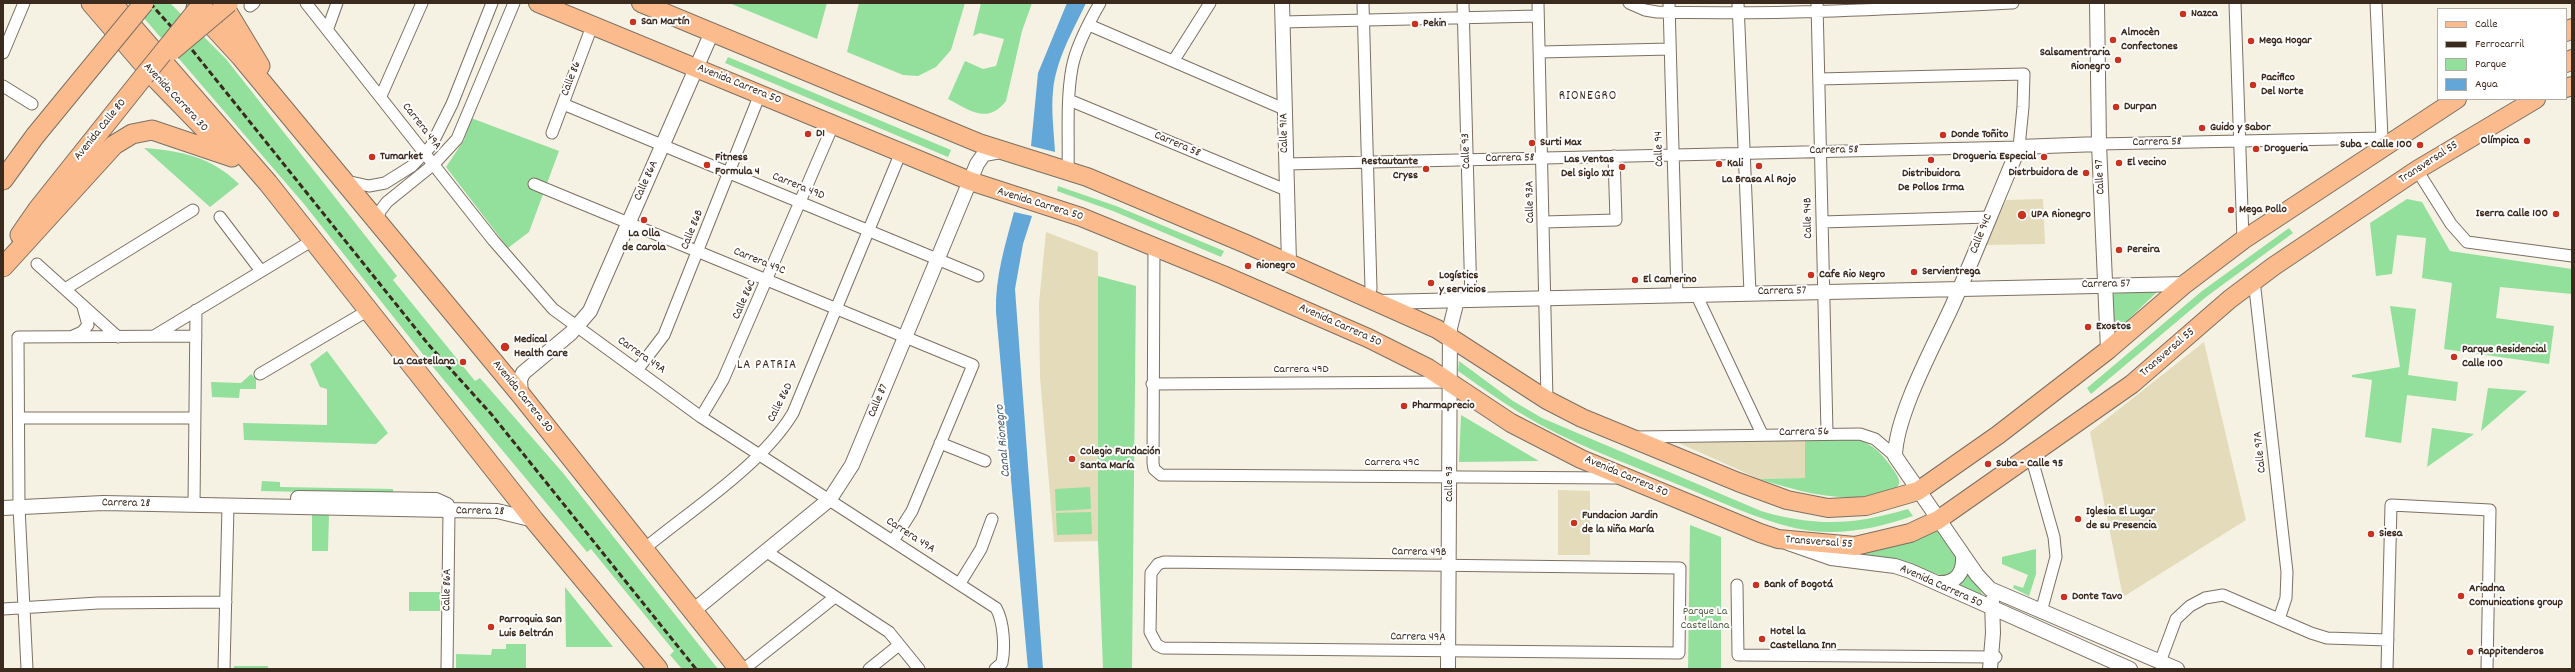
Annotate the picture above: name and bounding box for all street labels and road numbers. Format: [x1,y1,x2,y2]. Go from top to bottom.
street label: Calle 86 [559,60,585,98]
street label: Avenida Carrera 30 [139,61,211,135]
street label: Avenida Carrera 50 [695,62,783,108]
street label: Avenida Calle 80 [72,96,130,164]
street label: Carrera 49A [398,101,444,153]
street label: Calle 91A [1277,113,1293,153]
street label: Carrera 58 [1152,129,1202,161]
street label: Calle 94 [1652,131,1668,167]
street label: Calle 93 [1459,133,1475,169]
street label: Carrera 58 [2132,135,2182,151]
street label: Transversal 55 [2397,139,2461,187]
street label: Carrera 58 [1809,143,1859,159]
street label: Carrera 58 [1485,151,1535,167]
street label: Calle 86A [632,159,662,203]
street label: Calle 97 [2093,159,2109,195]
street label: Carrera 49D [770,170,826,204]
street label: Calle 93A [1523,181,1539,223]
street label: Avenida Carrera 50 [995,185,1085,225]
street label: Calle 94B [1801,197,1817,239]
street label: Calle 86B [679,208,707,252]
street label: Calle 94C [1968,212,1996,256]
street label: Carrera 49C [731,245,787,279]
street label: Carrera 57 [2082,277,2130,293]
street label: Calle 86C [730,278,760,322]
street label: Carrera 57 [1758,284,1806,300]
street label: Avenida Carrera 50 [1296,301,1384,351]
street label: Transversal 55 [2138,325,2198,381]
street label: Carrera 49A [614,334,668,378]
street label: Avenida Carrera 30 [488,358,556,436]
street label: Carrera 49D [1273,363,1329,377]
street label: Calle 86D [765,381,797,425]
street label: Calle 87 [866,382,892,420]
street label: Carrera 56 [1779,425,1829,441]
street label: Calle 97A [2252,430,2270,474]
street label: Avenida Carrera 50 [1582,453,1670,501]
street label: Carrera 49C [1365,456,1419,470]
street label: Calle 93 [1443,466,1457,502]
street label: Carrera 28 [102,496,150,512]
street label: Carrera 28 [456,504,504,520]
street label: Carrera 49A [883,515,937,557]
street label: Transversal 55 [1785,533,1853,553]
street label: Carrera 49B [1392,545,1446,561]
street label: Avenida Carrera 50 [1897,562,1985,612]
street label: Calle 86A [440,569,456,611]
street label: Carrera 49A [1390,630,1446,646]

